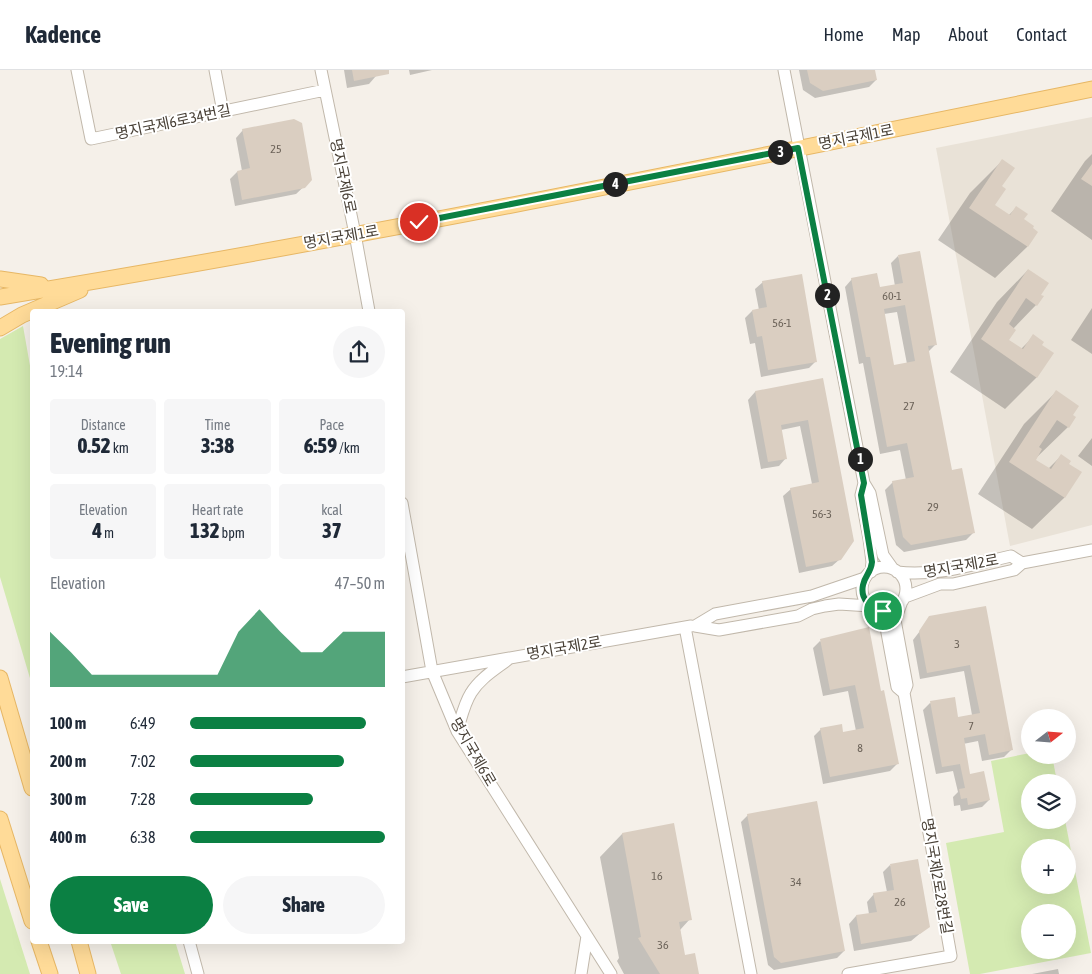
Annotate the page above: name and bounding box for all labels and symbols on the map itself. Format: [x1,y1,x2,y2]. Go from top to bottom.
street label: 명지국제6로34번길 [114,101,232,142]
street label: 명지국제1로 [817,121,895,152]
street label: 명지국제6로 [327,137,360,215]
pin: 3 [768,140,792,164]
house number: 25 [270,142,282,156]
pin: 4 [602,172,628,196]
pin [398,201,440,243]
street label: 명지국제1로 [302,222,380,251]
pin: 2 [814,282,840,308]
house number: 60-1 [882,289,902,303]
house number: 56-1 [772,316,792,330]
house number: 27 [903,399,915,413]
pin: 1 [848,446,872,472]
house number: 29 [927,500,939,514]
house number: 56-3 [812,507,832,521]
street label: 명지국제2로 [922,551,1000,580]
pin [862,590,904,632]
street label: 명지국제2로 [525,633,603,662]
house number: 3 [954,637,960,651]
north arrow [1021,709,1076,764]
street label: 명지국제6로 [447,715,500,789]
house number: 7 [968,719,974,733]
house number: 8 [857,741,863,755]
street label: 명지국제2로28번길 [919,816,956,935]
house number: 16 [651,869,663,883]
house number: 34 [790,875,802,889]
house number: 26 [894,895,906,909]
house number: 36 [657,938,669,952]

